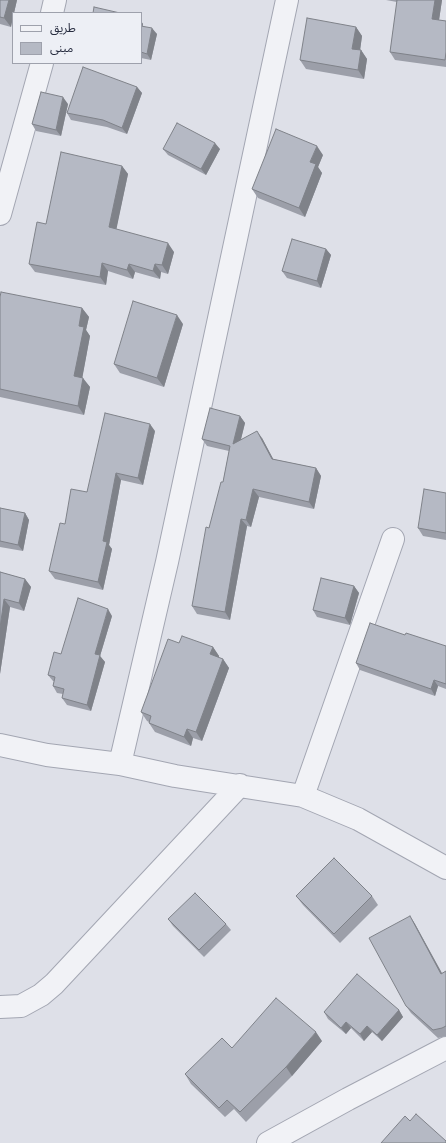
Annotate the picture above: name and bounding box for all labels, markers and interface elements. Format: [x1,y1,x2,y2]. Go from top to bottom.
legend [12,12,142,64]
text: طريق [50,20,76,34]
text: مبنى [50,40,73,54]

